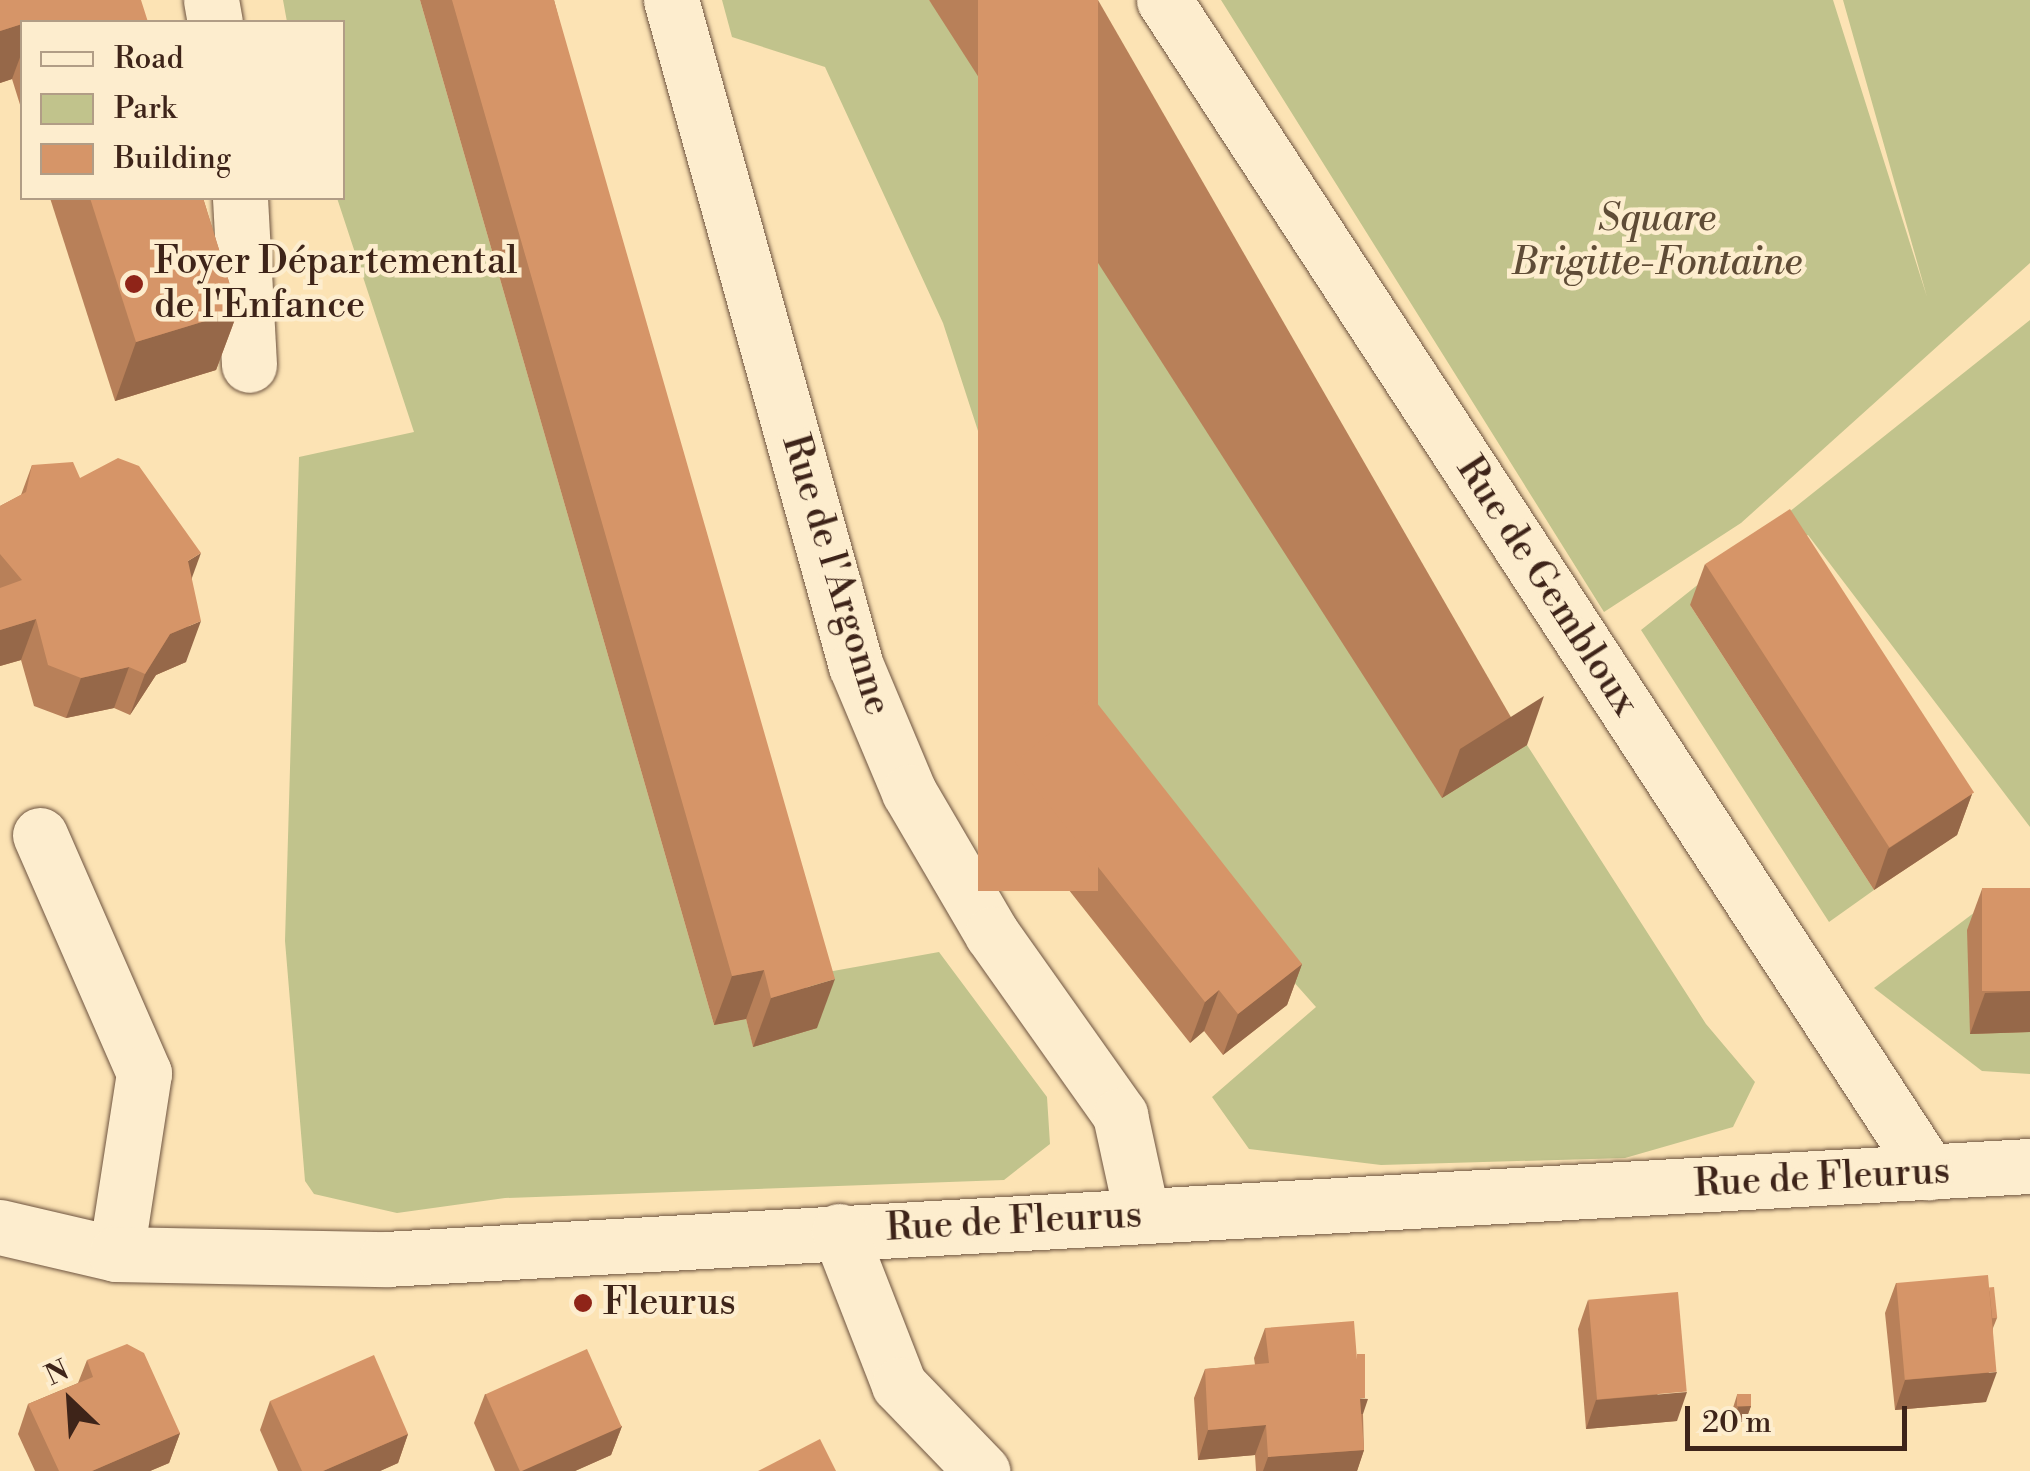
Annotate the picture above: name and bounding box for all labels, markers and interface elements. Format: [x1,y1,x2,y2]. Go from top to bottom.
legend [20,20,345,200]
text: Road [114,40,184,78]
text: Park [114,90,176,128]
text: Building [114,140,231,178]
park label: Square Brigitte-Fontaine [1512,196,1802,286]
place label: Foyer Départemental de l'Enfance [154,239,518,328]
marker: Foyer Départemental de l'Enfance [123,273,145,295]
street label: Rue de l'Argonne [772,429,900,721]
street label: Rue de Gembloux [1446,448,1648,724]
street label: Rue de Fleurus [1693,1149,1951,1207]
street label: Rue de Fleurus [885,1193,1143,1251]
place label: Fleurus [603,1280,736,1326]
marker: Fleurus [572,1292,594,1314]
north arrow [20,1351,120,1451]
text: N [40,1353,75,1394]
scale bar [1690,1386,1912,1448]
text: 20 m [1702,1404,1771,1442]

